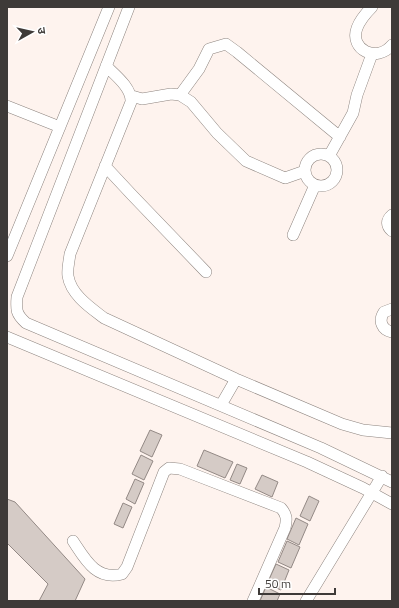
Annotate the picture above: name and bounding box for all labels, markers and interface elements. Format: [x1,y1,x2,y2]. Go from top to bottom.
north arrow [12,12,52,52]
text: उ [34,26,50,35]
scale bar [259,570,335,596]
text: 50 m [265,574,291,593]

